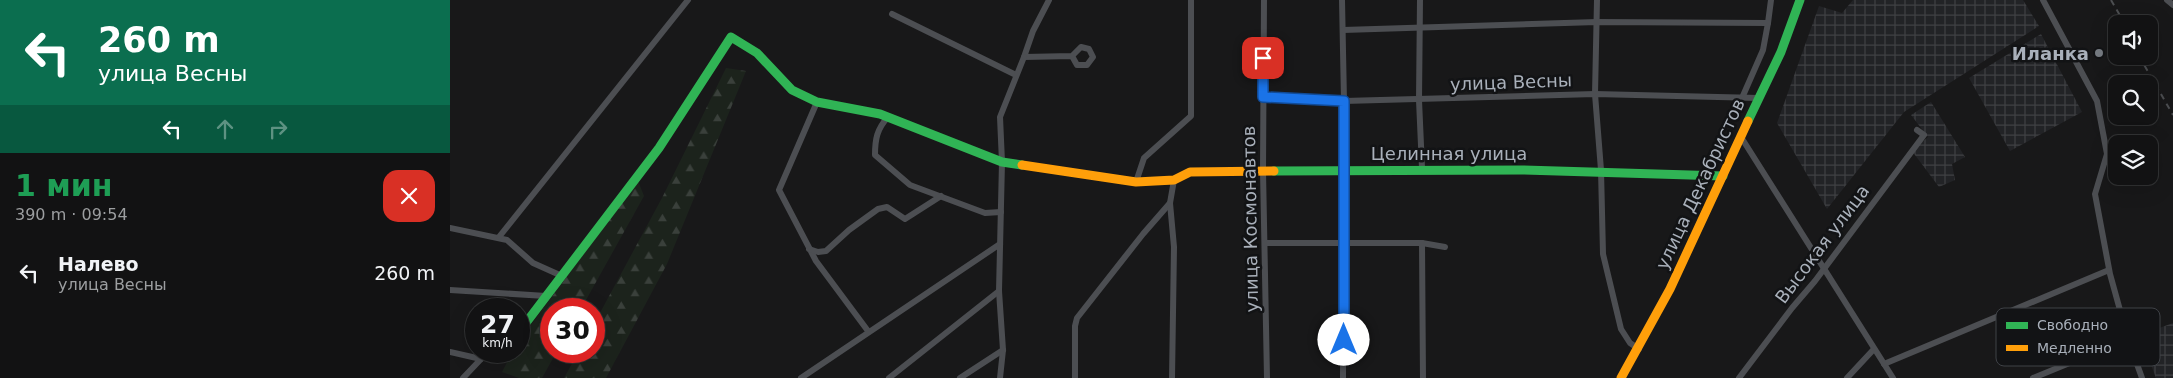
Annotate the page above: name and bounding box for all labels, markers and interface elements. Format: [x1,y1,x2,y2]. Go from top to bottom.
map controls [2108,15,2158,185]
button: sound [2108,15,2158,65]
icon: left [15,20,80,85]
text: 260 m [98,20,220,60]
pin [1242,37,1284,79]
place label: Иланка [2012,43,2089,64]
icon: arrive [1249,44,1277,72]
marker: Иланка [2093,47,2105,59]
text: улица Весны [98,61,247,86]
street label: улица Весны [1450,69,1572,95]
button: search [2108,75,2158,125]
street label: улица Декабристов [1651,95,1749,273]
icon: left [158,115,186,143]
icon: ahead [211,115,239,143]
icon: right [264,115,292,143]
street label: улица Космонавтов [1238,126,1262,312]
button: layers [2108,135,2158,185]
street label: Целинная улица [1371,143,1527,164]
text: 1 мин [15,168,113,203]
button: close [383,170,435,222]
street label: Высокая улица [1771,181,1873,307]
text: 390 m · 09:54 [15,205,128,224]
text: Налево [58,253,139,275]
icon: left [15,259,43,287]
text: 260 m [374,262,435,284]
text: улица Весны [58,275,167,294]
speed limit sign: 30 [540,298,605,363]
legend [1996,308,2160,366]
text: 27 [480,310,515,339]
position arrow [1317,313,1369,365]
text: Свободно [2037,317,2108,333]
text: km/h [482,336,513,350]
text: Медленно [2037,340,2112,356]

